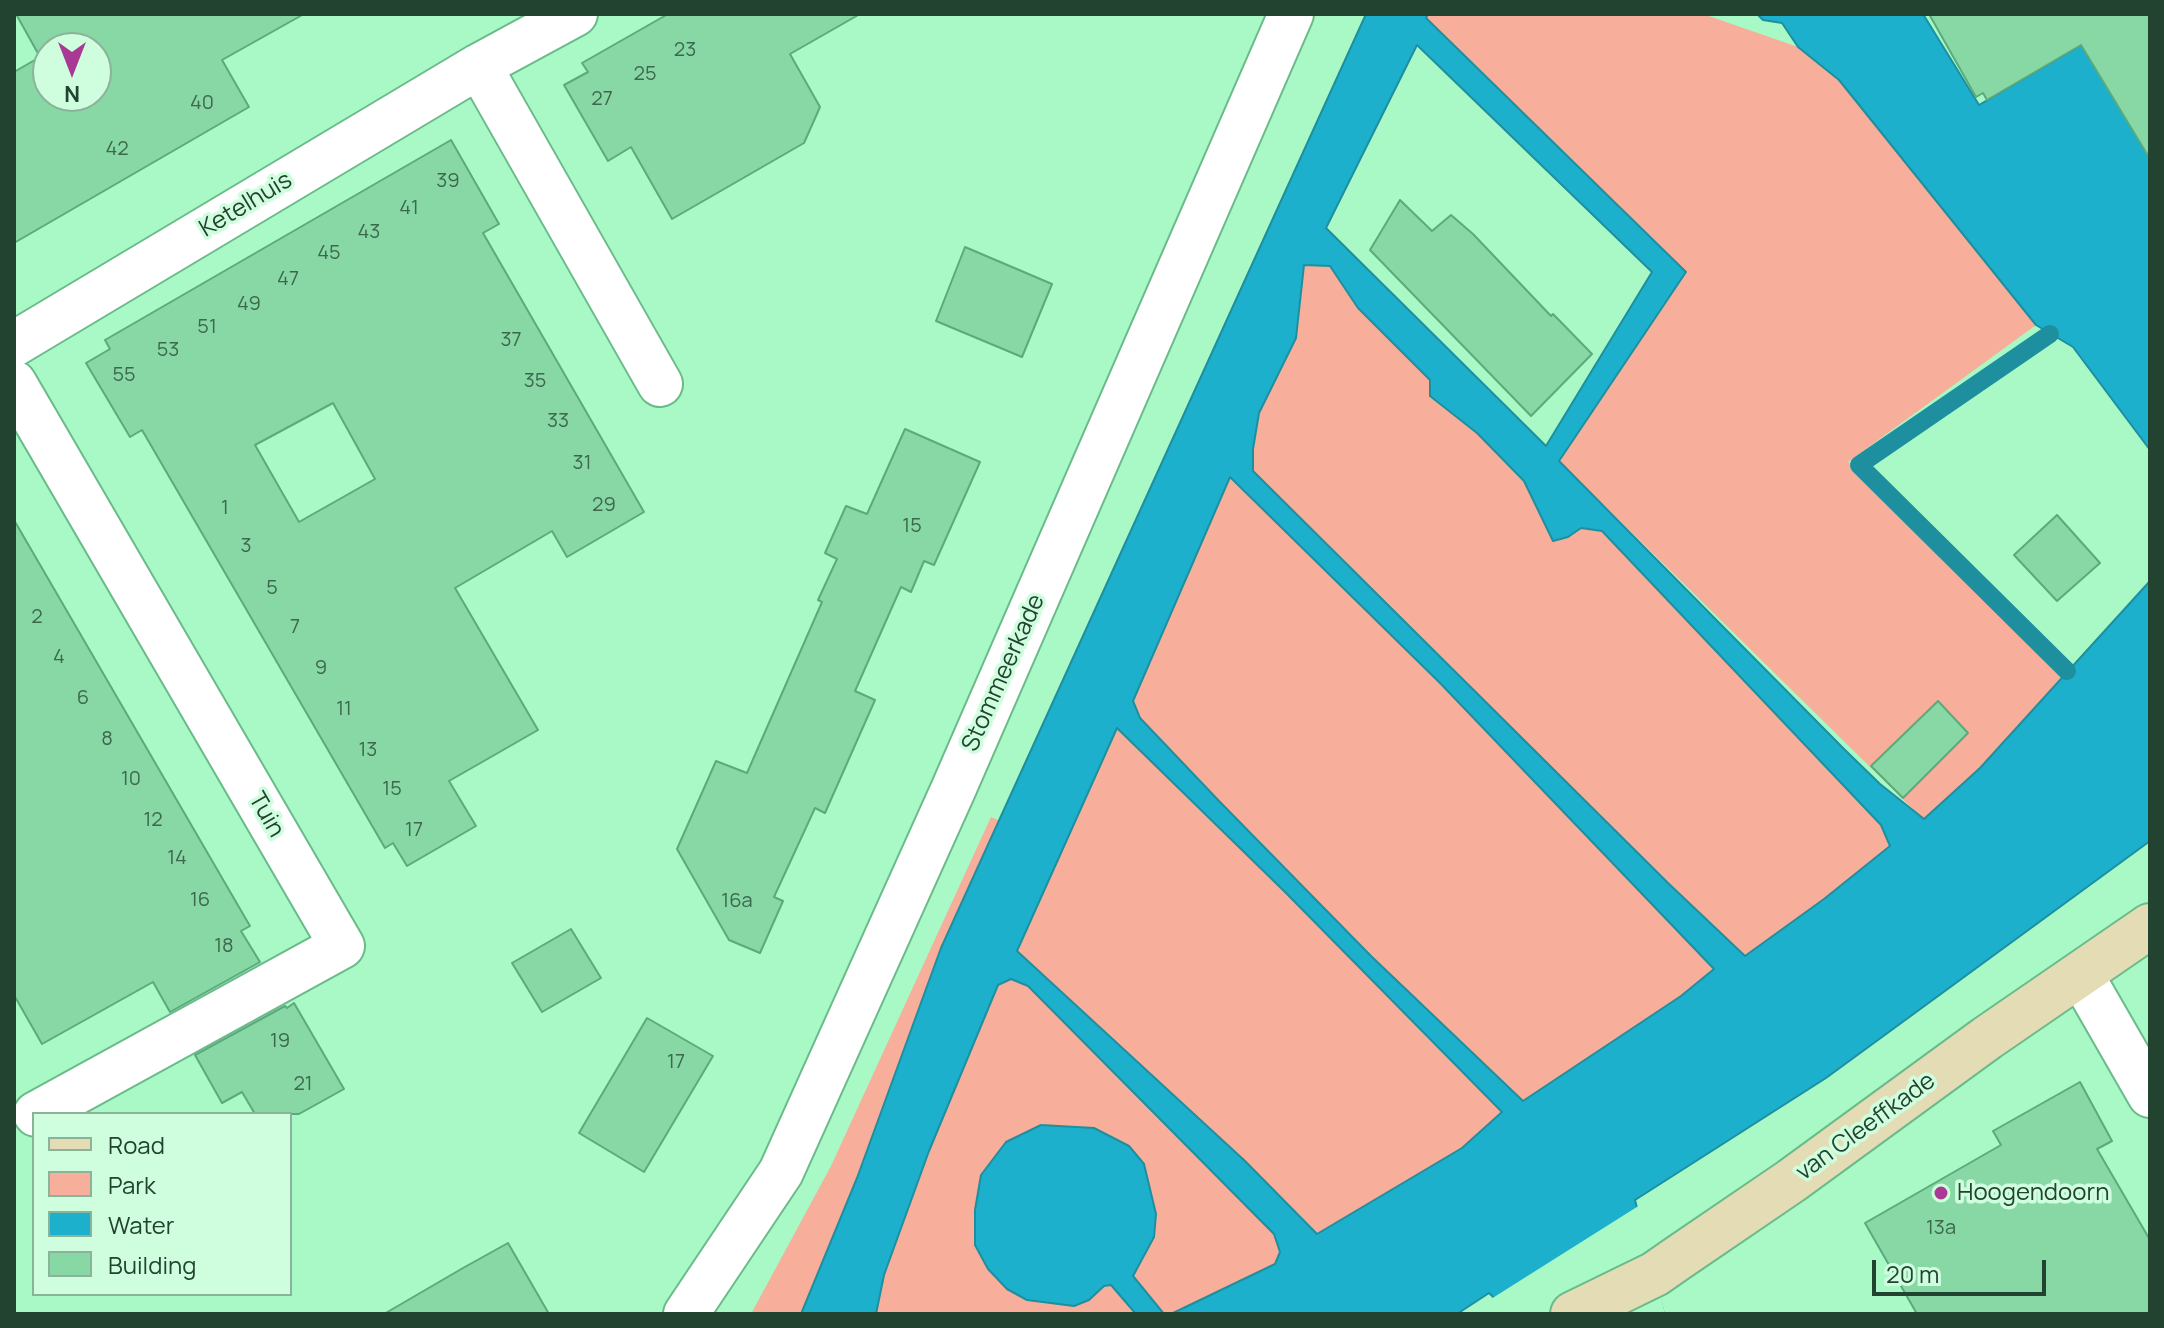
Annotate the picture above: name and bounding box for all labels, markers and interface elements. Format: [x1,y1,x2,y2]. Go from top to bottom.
north arrow [32,32,112,112]
house number: 23 [674,38,696,62]
house number: 25 [634,62,656,86]
text: N [64,79,80,109]
house number: 27 [591,87,613,111]
house number: 40 [190,91,214,115]
house number: 42 [105,137,129,161]
street label: Ketelhuis [195,166,297,244]
house number: 39 [436,169,460,193]
house number: 41 [399,196,419,220]
house number: 43 [358,220,380,244]
house number: 45 [317,241,341,265]
house number: 47 [277,267,299,291]
house number: 49 [237,292,261,316]
house number: 51 [197,315,217,339]
house number: 37 [500,328,522,352]
house number: 53 [157,338,179,362]
house number: 55 [112,363,136,387]
house number: 35 [524,369,546,393]
house number: 33 [547,409,569,433]
house number: 31 [573,451,591,475]
house number: 29 [592,493,616,517]
house number: 1 [221,496,229,520]
house number: 15 [902,514,922,538]
house number: 3 [240,534,252,558]
house number: 5 [266,576,278,600]
street label: Stommeerkade [956,590,1052,756]
house number: 2 [31,605,43,629]
house number: 7 [290,615,300,639]
house number: 4 [53,645,65,669]
house number: 9 [315,656,327,680]
house number: 6 [77,686,89,710]
house number: 11 [336,697,352,721]
house number: 8 [101,727,113,751]
house number: 13 [359,738,377,762]
house number: 10 [121,767,141,791]
house number: 15 [382,777,402,801]
street label: Tuin [242,787,290,843]
house number: 12 [143,808,163,832]
house number: 17 [405,818,423,842]
house number: 14 [167,846,187,870]
house number: 16 [190,888,210,912]
house number: 16a [721,889,753,913]
house number: 18 [214,934,234,958]
house number: 19 [270,1029,290,1053]
house number: 17 [667,1050,685,1074]
street label: van Cleeffkade [1791,1067,1941,1187]
house number: 21 [293,1072,313,1096]
legend [32,1112,292,1296]
text: Road [108,1128,165,1161]
text: Park [108,1168,156,1201]
place label: Hoogendoorn [1957,1179,2109,1207]
marker: Hoogendoorn [1932,1184,1950,1202]
text: Water [108,1208,175,1241]
house number: 13a [1926,1216,1956,1240]
scale bar [1876,1244,2050,1294]
text: Building [108,1248,196,1281]
text: 20 m [1886,1257,1939,1290]

